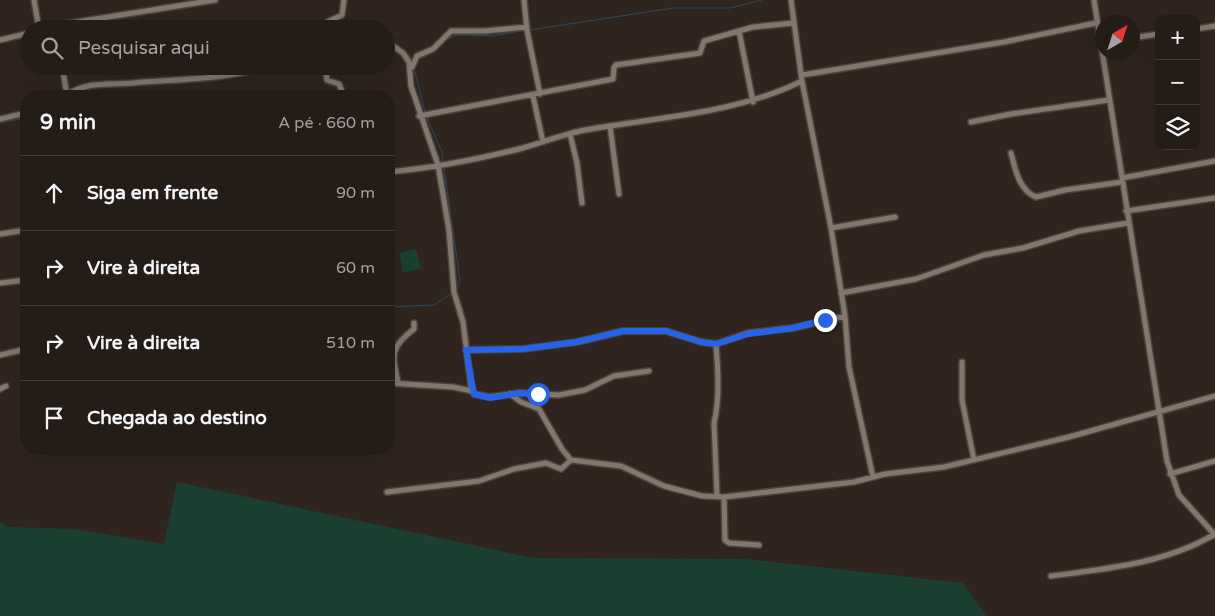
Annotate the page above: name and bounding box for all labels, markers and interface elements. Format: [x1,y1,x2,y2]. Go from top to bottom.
north arrow [1095,15,1140,60]
map controls [1155,15,1200,150]
button: + [1155,15,1200,60]
search box [20,20,395,75]
icon: search [38,34,66,62]
text: Pesquisar aqui [78,37,210,59]
button: − [1155,60,1200,105]
button: layers [1155,105,1200,150]
text: 9 min [40,110,96,135]
text: A pé · 660 m [278,113,375,133]
icon: ahead [40,179,68,207]
text: Siga em frente [87,182,218,204]
text: 90 m [336,183,375,203]
icon: right [40,254,68,282]
text: Vire à direita [87,257,200,279]
text: 60 m [336,258,375,278]
route end [814,309,837,332]
icon: right [40,329,68,357]
text: Vire à direita [87,332,200,354]
text: 510 m [326,333,375,353]
route start [527,383,550,406]
icon: arrive [40,404,68,432]
text: Chegada ao destino [87,407,267,429]

